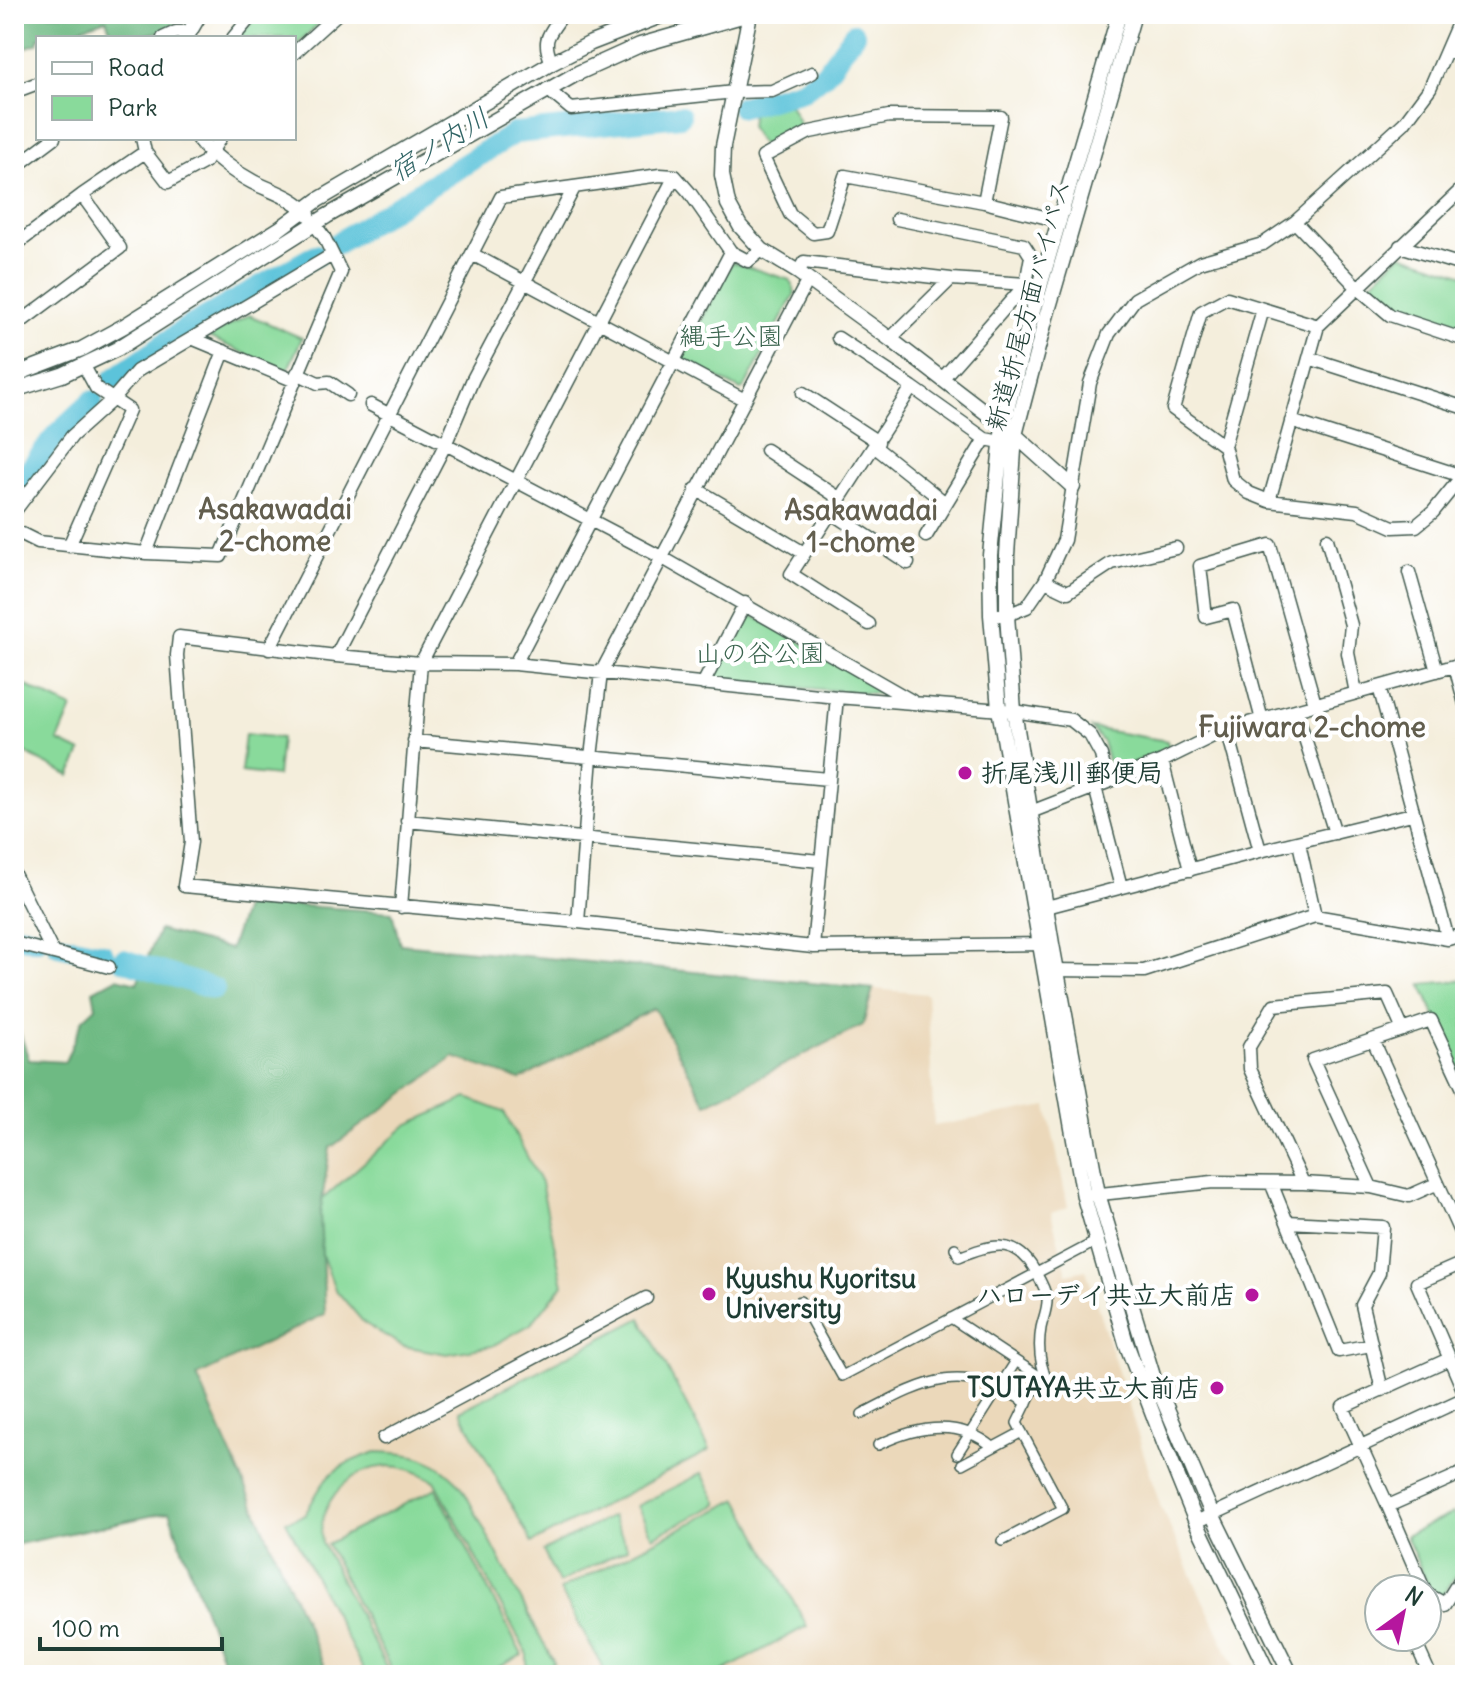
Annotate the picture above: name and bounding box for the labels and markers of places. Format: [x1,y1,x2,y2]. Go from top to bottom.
place label: 折尾浅川郵便局 [981,756,1163,789]
marker: 折尾浅川郵便局 [956,764,974,782]
place label: Kyushu Kyoritsu University [725,1262,916,1325]
place label: ハローデイ共立大前店 [977,1278,1236,1311]
marker: Kyushu Kyoritsu University [700,1285,718,1303]
marker: ハローデイ共立大前店 [1243,1286,1261,1304]
place label: TSUTAYA共立大前店 [967,1371,1201,1404]
marker: TSUTAYA共立大前店 [1208,1379,1226,1397]

